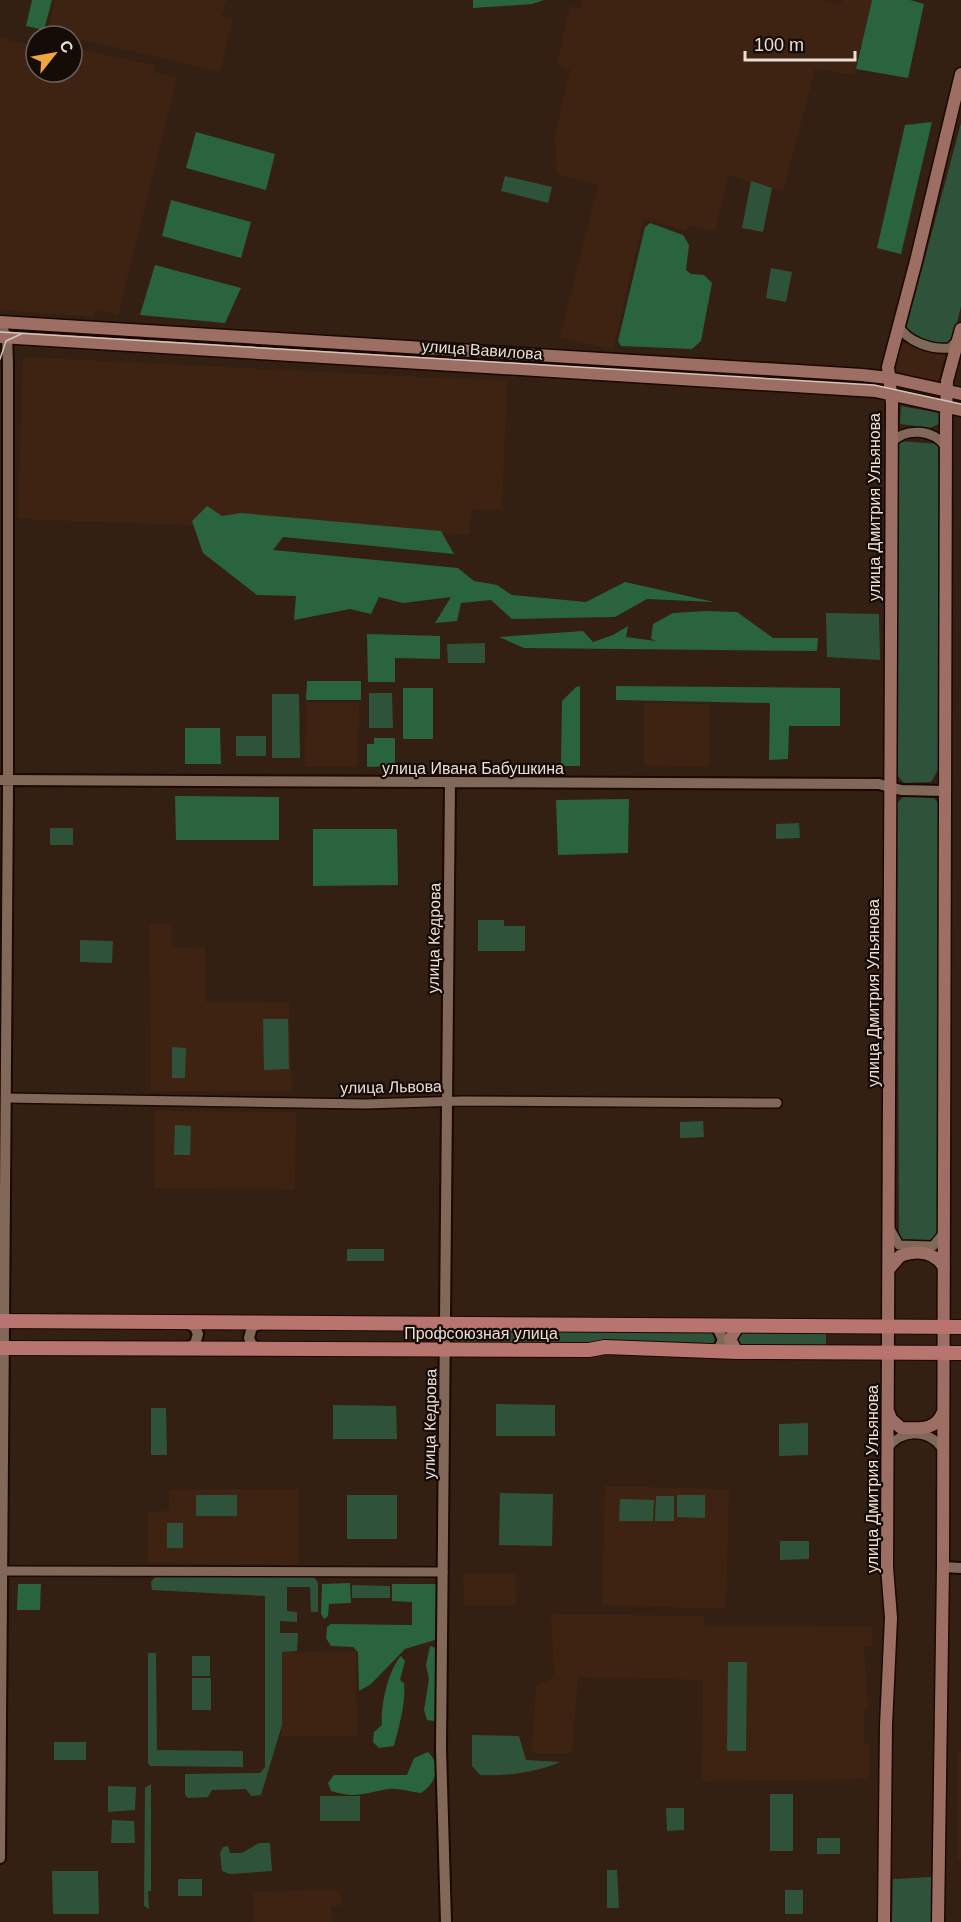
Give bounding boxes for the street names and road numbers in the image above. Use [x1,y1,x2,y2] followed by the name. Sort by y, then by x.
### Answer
[421,337,543,363] street label: улица Вавилова
[866,413,883,601] street label: улица Дмитрия Ульянова
[382,760,564,777] street label: улица Ивана Бабушкина
[425,882,443,993] street label: улица Кедрова
[865,899,882,1087] street label: улица Дмитрия Ульянова
[340,1078,442,1096] street label: улица Львова
[404,1325,558,1342] street label: Профсоюзная улица
[421,1368,439,1479] street label: улица Кедрова
[864,1385,881,1573] street label: улица Дмитрия Ульянова

